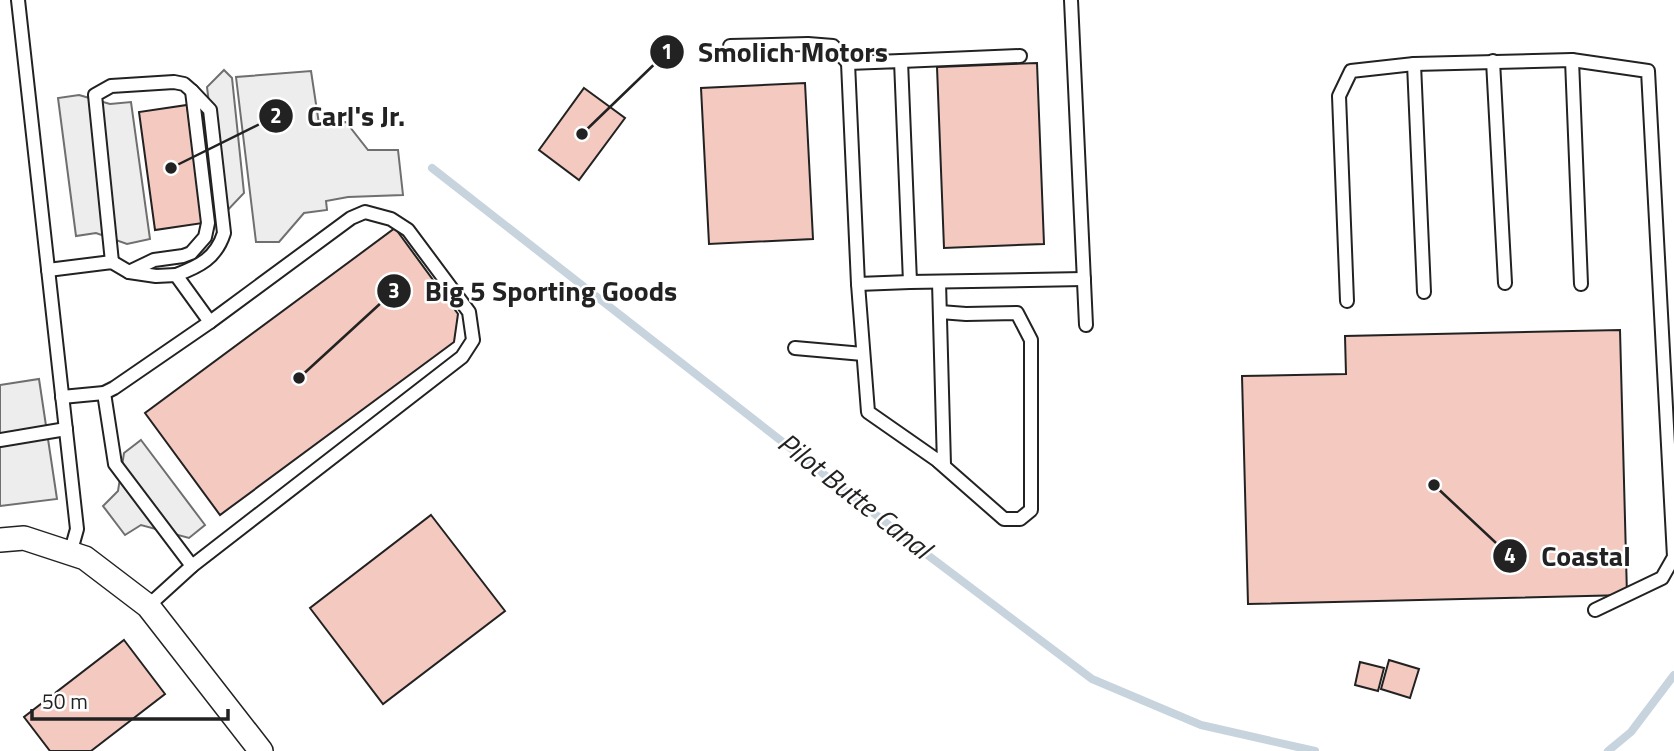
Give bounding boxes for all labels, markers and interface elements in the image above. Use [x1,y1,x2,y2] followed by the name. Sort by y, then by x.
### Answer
[649,27,902,76] callout: Smolich Motors
[698,30,888,73] text: Smolich Motors
[661,35,673,67] text: 1
[258,91,419,140] callout: Carl's Jr.
[307,94,405,137] text: Carl's Jr.
[270,99,282,131] text: 2
[376,266,692,315] callout: Big 5 Sporting Goods
[425,269,677,312] text: Big 5 Sporting Goods
[388,274,400,306] text: 3
[769,421,943,571] water label: Pilot Butte Canal
[1492,531,1645,580] callout: Coastal
[1541,534,1631,577] text: Coastal
[1504,539,1516,571] text: 4
[32,678,228,722] scale bar
[42,685,88,717] text: 50 m

